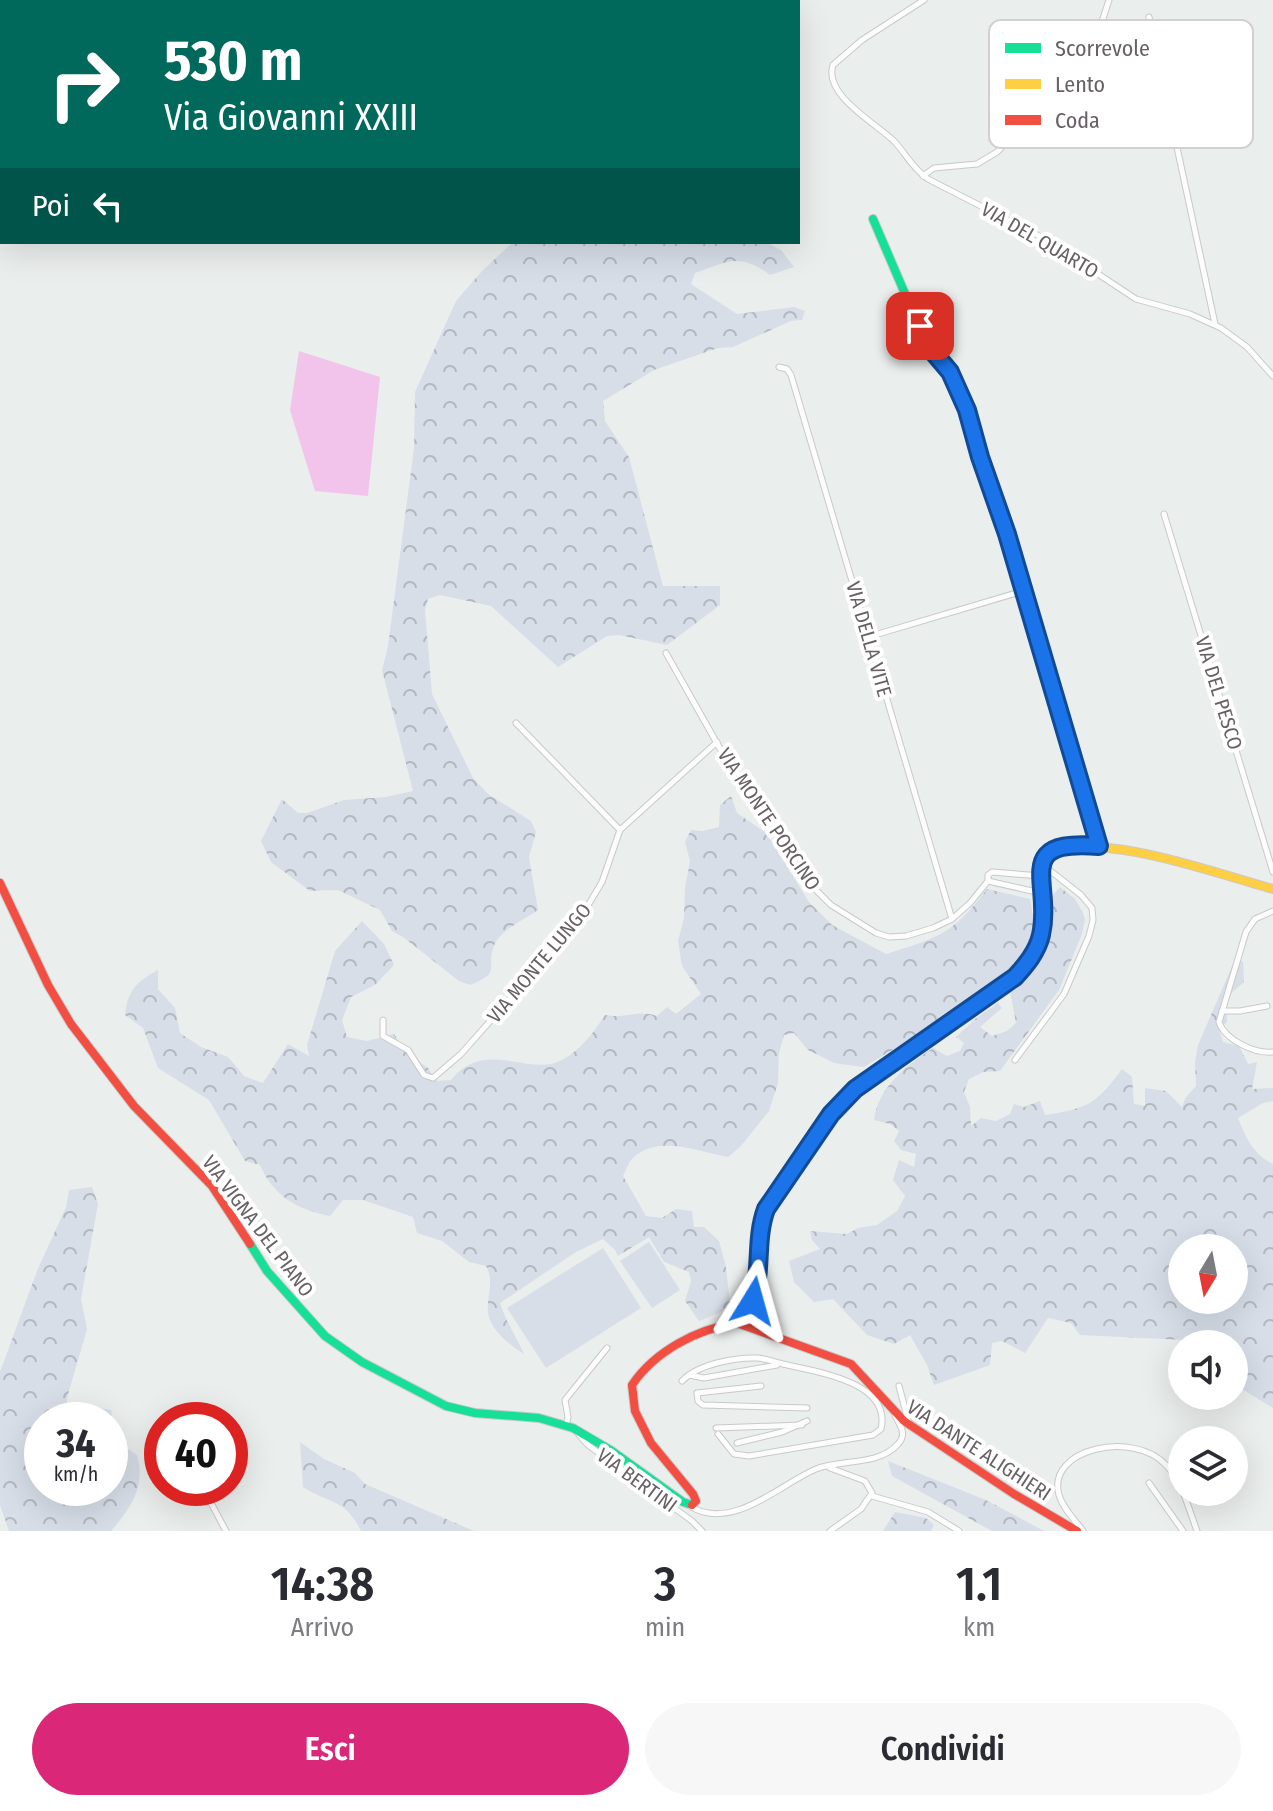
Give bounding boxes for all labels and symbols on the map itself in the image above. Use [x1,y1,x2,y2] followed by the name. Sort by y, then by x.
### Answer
[989,20,1253,148] legend
[1055,35,1150,62] text: Scorrevole
[1055,71,1105,98] text: Lento
[1055,107,1100,134] text: Coda
[977,197,1103,283] street label: VIA DEL QUARTO
[886,292,954,360] pin
[841,579,897,699] street label: VIA DELLA VITE
[1190,634,1248,752] street label: VIA DEL PESCO
[712,743,826,895] street label: VIA MONTE PORCINO
[482,898,596,1028] street label: VIA MONTE LUNGO
[197,1151,319,1301] street label: VIA VIGNA DEL PIANO
[1168,1234,1248,1314] north arrow
[711,1259,795,1343] position arrow
[902,1394,1056,1506] street label: VIA DANTE ALIGHIERI
[144,1402,248,1506] speed limit sign: 40
[592,1443,682,1517] street label: VIA BERTINI

